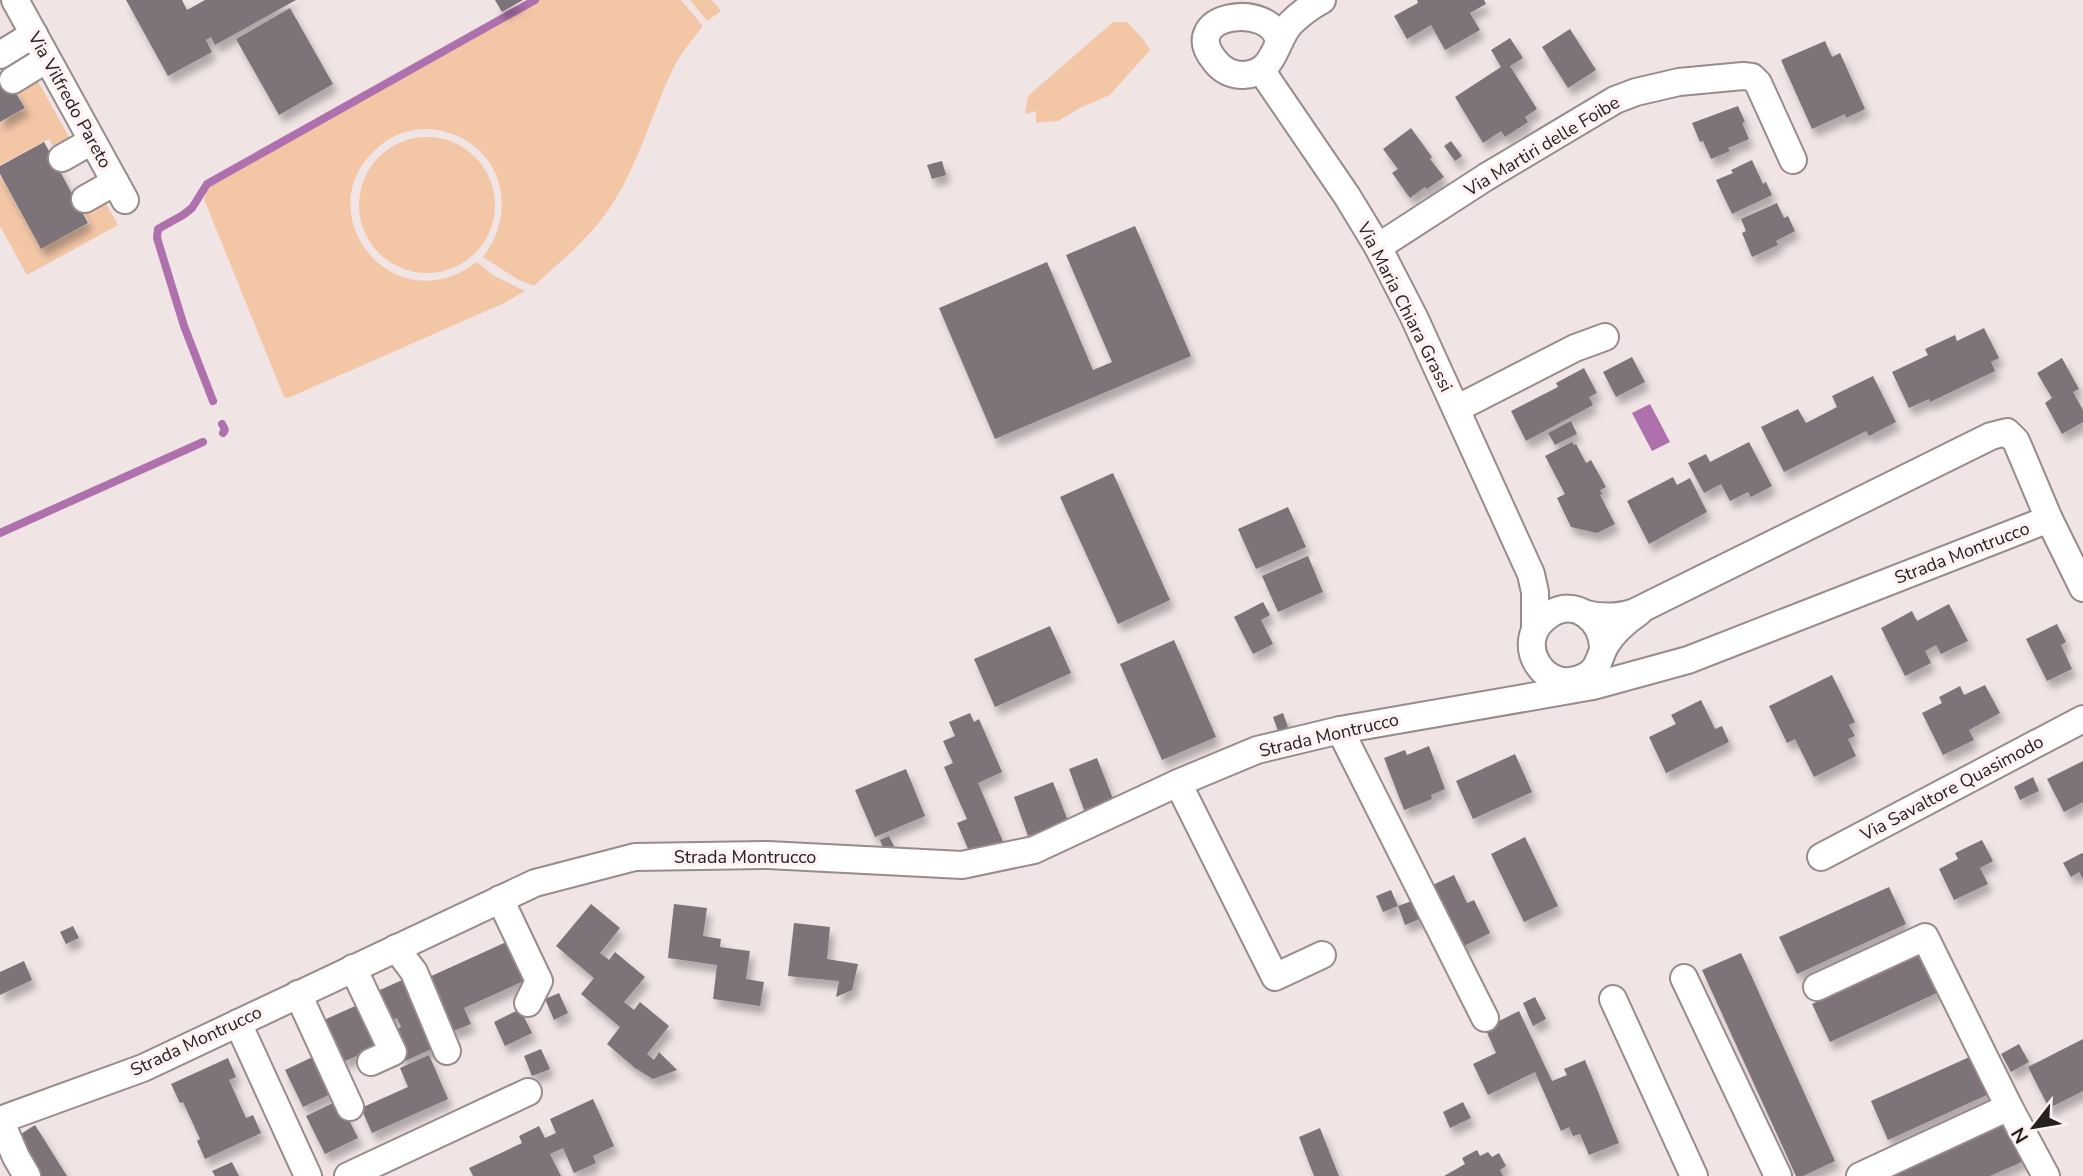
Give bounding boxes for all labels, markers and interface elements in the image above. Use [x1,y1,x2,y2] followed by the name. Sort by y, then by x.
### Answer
[22,27,117,172] street label: Via Vilfredo Pareto
[1459,90,1624,202] street label: Via Martiri delle Foibe
[1351,217,1458,396] street label: Via Maria Chiara Grassi
[1891,516,2033,590] street label: Strada Montrucco
[1257,707,1401,763] street label: Strada Montrucco
[1855,730,2048,847] street label: Via Savaltore Quasimodo
[674,845,816,869] street label: Strada Montrucco
[126,1000,266,1082] street label: Strada Montrucco
[1999,1092,2069,1162] north arrow
[2005,1122,2035,1148] text: N

